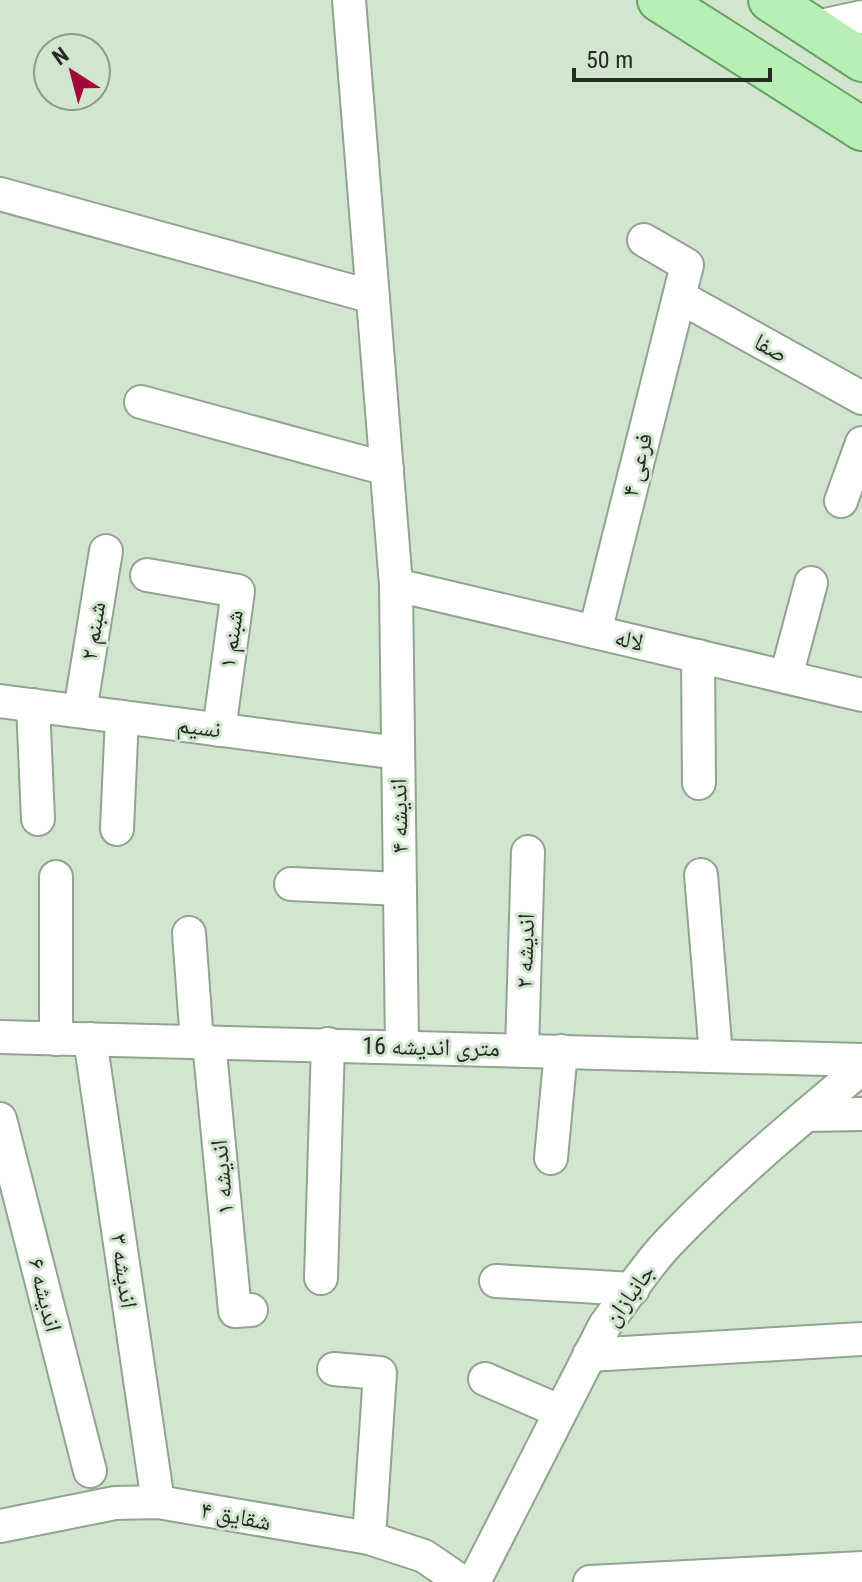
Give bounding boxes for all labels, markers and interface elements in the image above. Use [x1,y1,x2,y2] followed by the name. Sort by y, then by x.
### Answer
[32,32,112,112] north arrow
[574,32,770,82] scale bar
[48,42,73,70] text: N
[586,46,633,74] text: 50 m
[749,327,793,369] street label: صفا
[616,430,658,500] street label: فرعی ۴
[75,600,113,663] street label: شبنم ۲
[213,608,251,670] street label: شبنم ۱
[612,623,646,657] street label: لاله
[175,710,222,746] street label: نسیم
[384,778,414,854] street label: اندیشه ۴
[510,913,540,989] street label: اندیشه ۲
[362,1032,500,1062] street label: 16 متری اندیشه
[205,1138,239,1216] street label: اندیشه ۱
[105,1232,143,1310] street label: اندیشه ۳
[22,1255,68,1335] street label: اندیشه ۶
[597,1258,661,1332] street label: جانبازان
[198,1495,274,1537] street label: شقایق ۴

